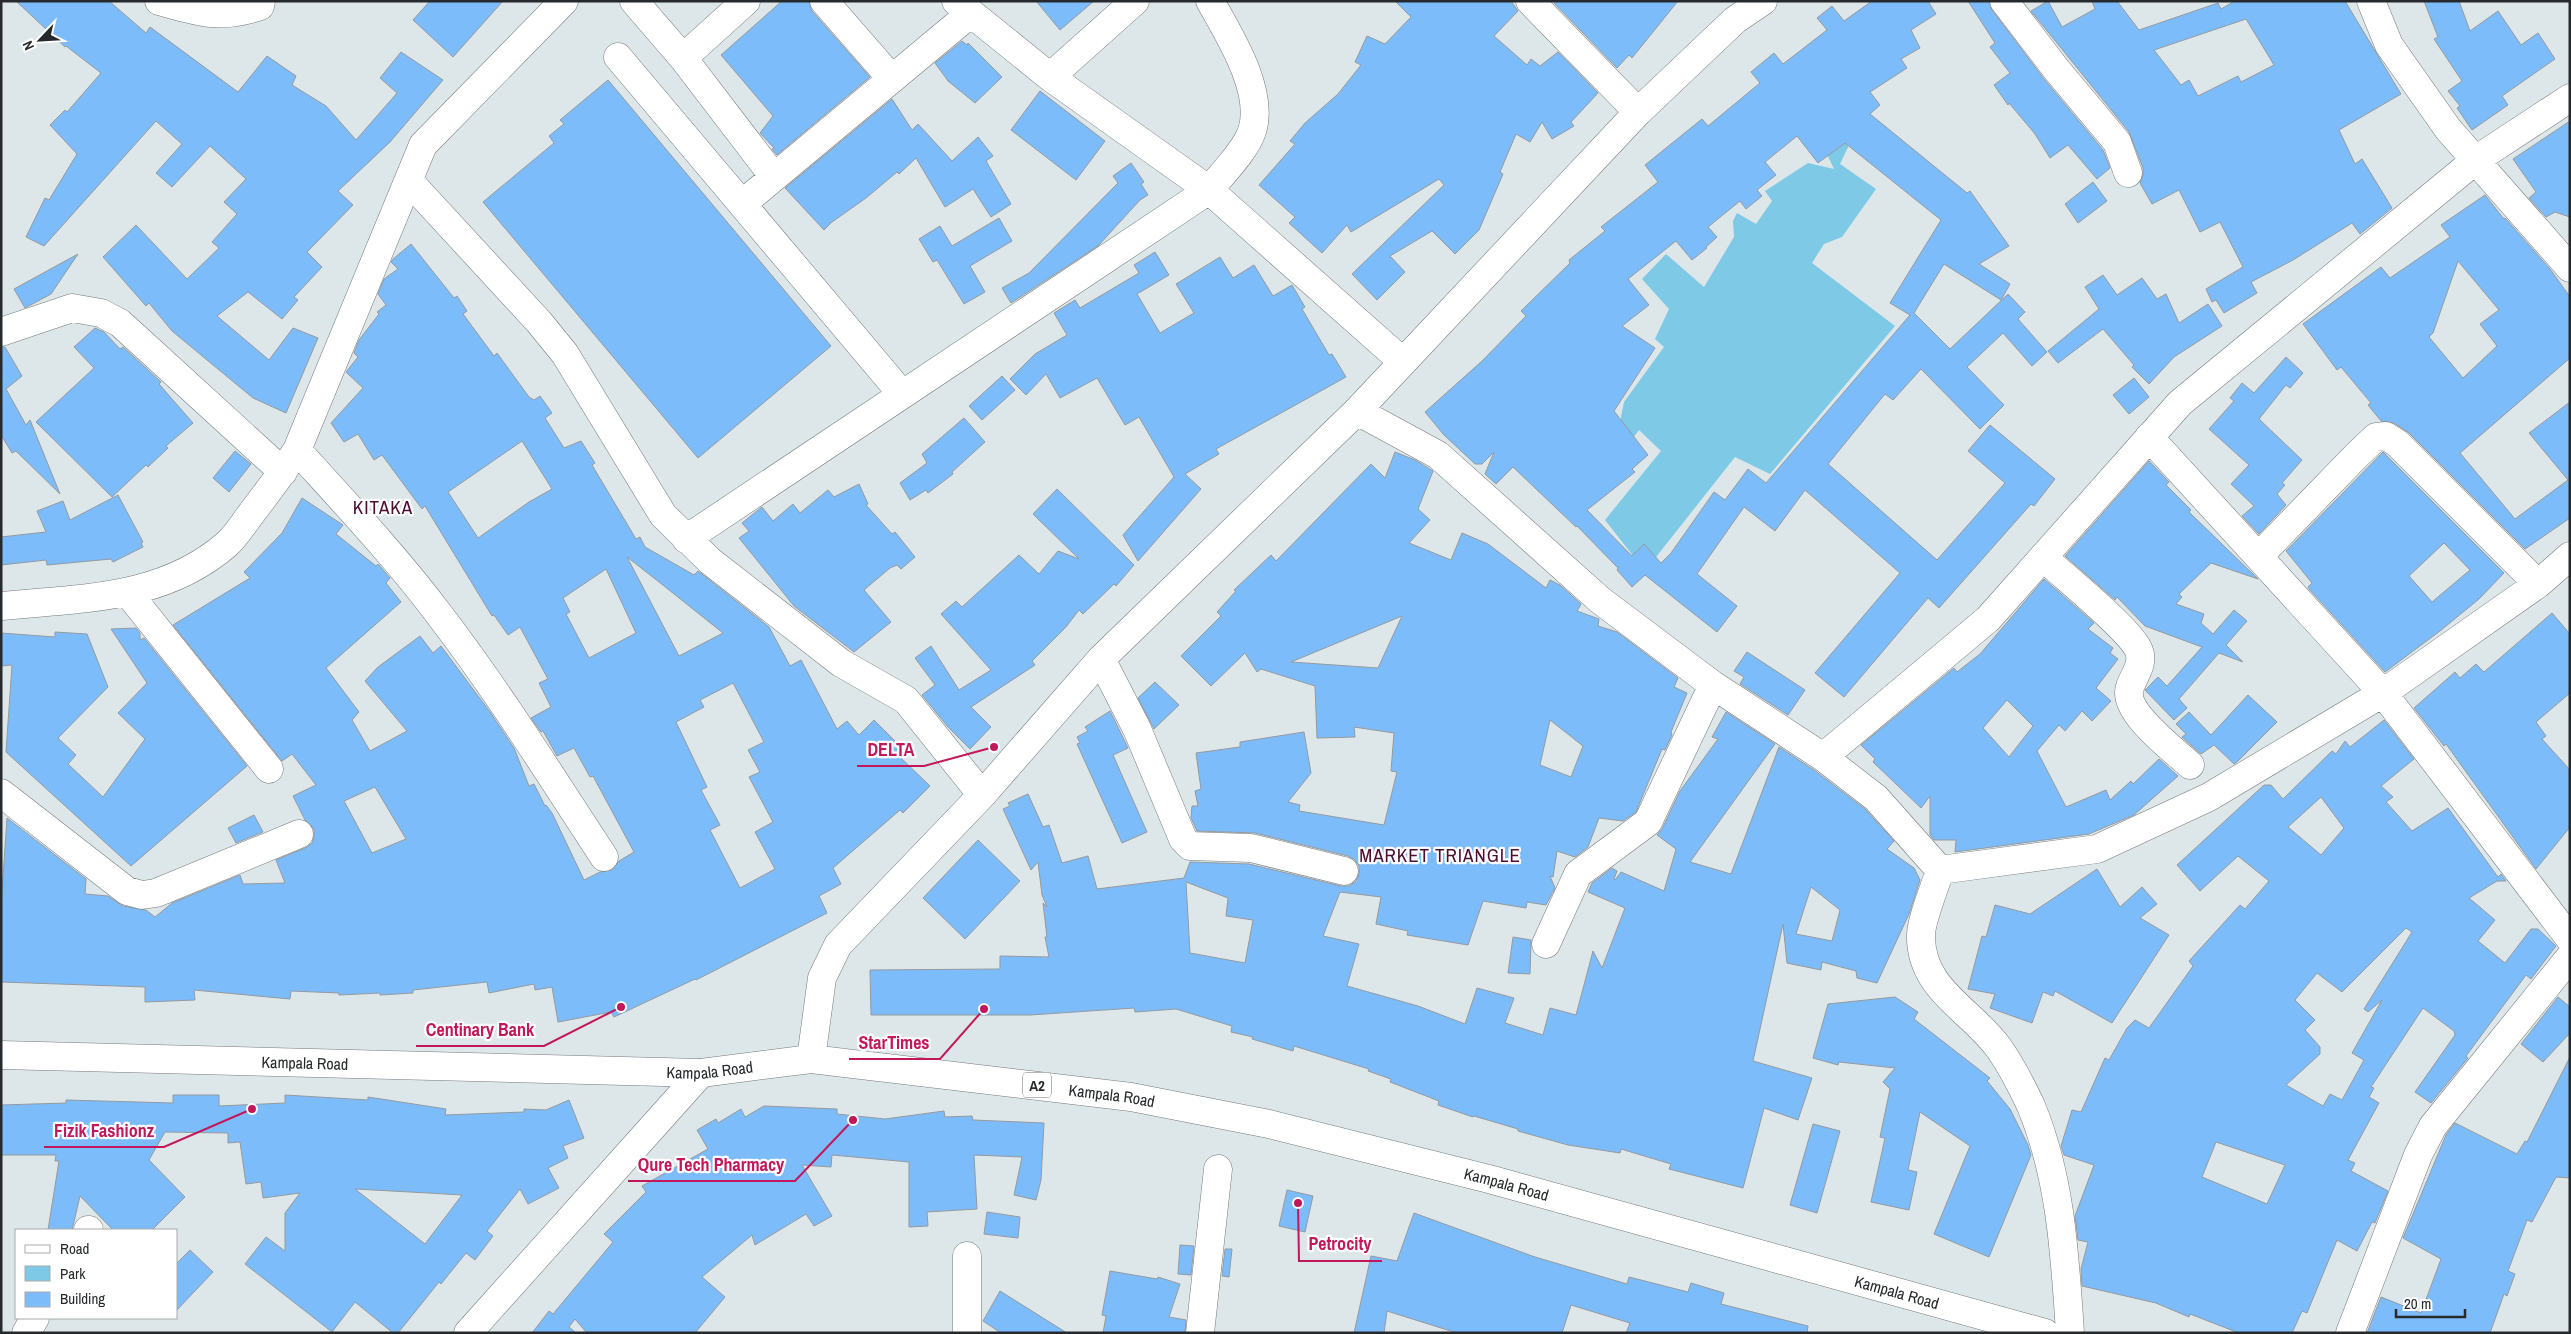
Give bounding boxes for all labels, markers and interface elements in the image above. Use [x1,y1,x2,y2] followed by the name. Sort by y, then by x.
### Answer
[15,15,65,65] north arrow
[18,38,38,53] text: N
[353,494,413,520] district label: KITAKA
[857,733,924,766] callout: DELTA
[867,737,915,762] text: DELTA
[1359,842,1521,868] district label: MARKET TRIANGLE
[416,1013,544,1046] callout: Centinary Bank
[426,1017,535,1042] text: Centinary Bank
[849,1026,940,1059] callout: StarTimes
[858,1030,930,1055] text: StarTimes
[261,1051,349,1075] street label: Kampala Road
[666,1055,754,1084] street label: Kampala Road
[1023,1072,1051,1098] road number: A2
[1067,1079,1157,1112] street label: Kampala Road
[44,1114,164,1147] callout: Fizik Fashionz
[54,1118,155,1143] text: Fizik Fashionz
[628,1148,795,1181] callout: Qure Tech Pharmacy
[638,1152,785,1177] text: Qure Tech Pharmacy
[1462,1162,1551,1206] street label: Kampala Road
[1299,1228,1382,1261] callout: Petrocity
[15,1229,178,1319] legend
[1308,1231,1372,1256] text: Petrocity
[60,1238,89,1259] text: Road
[60,1263,86,1284] text: Park
[1852,1270,1942,1314] street label: Kampala Road
[2396,1286,2465,1318] scale bar
[60,1288,105,1309] text: Building
[2404,1293,2431,1314] text: 20 m

